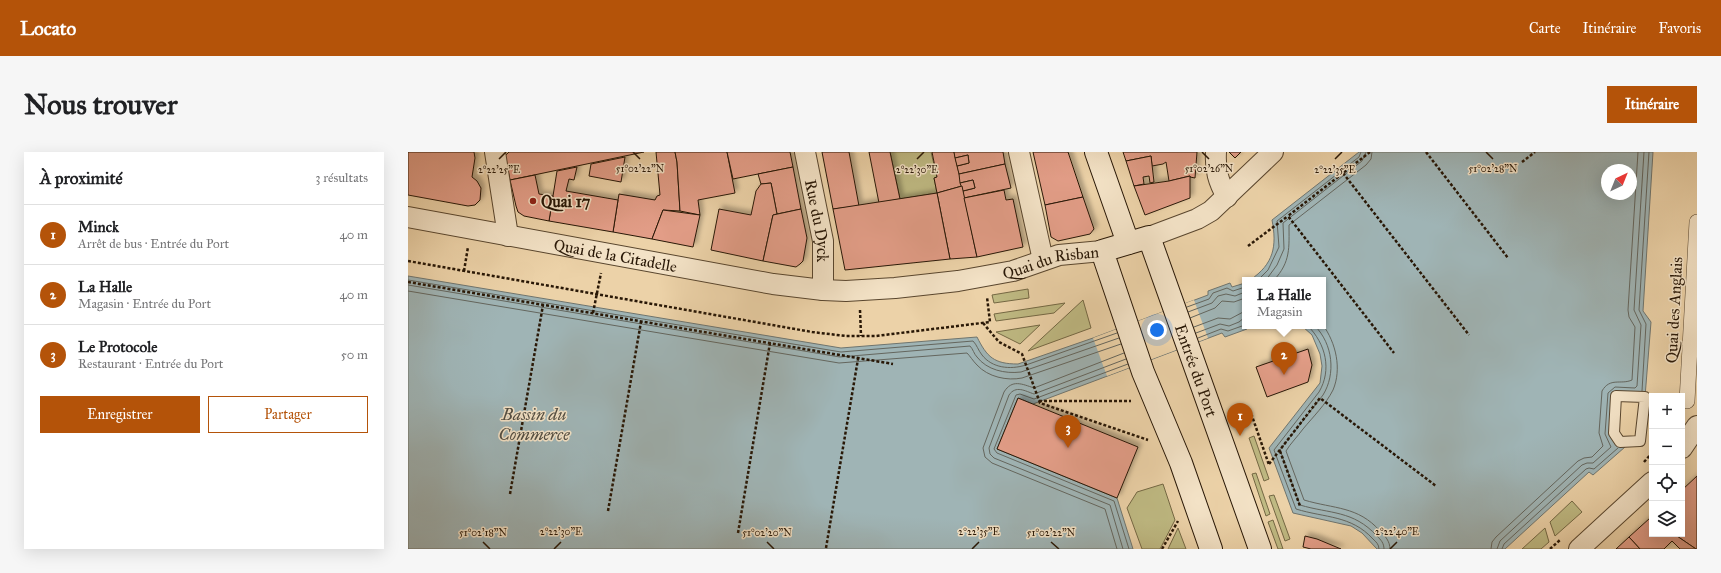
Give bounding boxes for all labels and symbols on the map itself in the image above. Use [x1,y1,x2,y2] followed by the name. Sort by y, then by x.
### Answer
[616,163,665,175] text: 51°02'22"N
[1185,163,1234,175] text: 51°02'26"N
[1469,163,1518,175] text: 51°02'28"N
[478,164,520,176] text: 2°22'25"E
[896,164,938,176] text: 2°22'30"E
[1314,164,1356,176] text: 2°22'35"E
[1601,164,1637,200] north arrow
[801,178,833,263] street label: Rue du Dyck
[541,192,591,212] place label: Quai 17
[528,196,538,206] marker: Quai 17
[552,234,679,276] street label: Quai de la Citadelle
[1001,242,1100,282] street label: Quai du Risban
[1662,256,1687,364] street label: Quai des Anglais
[1147,320,1167,340] your location
[1171,321,1222,420] street label: Entrée du Port
[1271,342,1297,375] pin: 2
[1227,403,1253,436] pin: 1
[499,404,570,445] water label: Bassin du Commerce
[1055,415,1081,448] pin: 3
[540,526,582,538] text: 2°22'30"E
[958,526,1000,538] text: 2°22'35"E
[1375,526,1419,538] text: 2°22'40"E
[459,527,507,539] text: 51°02'18"N
[742,527,792,539] text: 51°02'20"N
[1027,527,1076,539] text: 51°02'22"N

